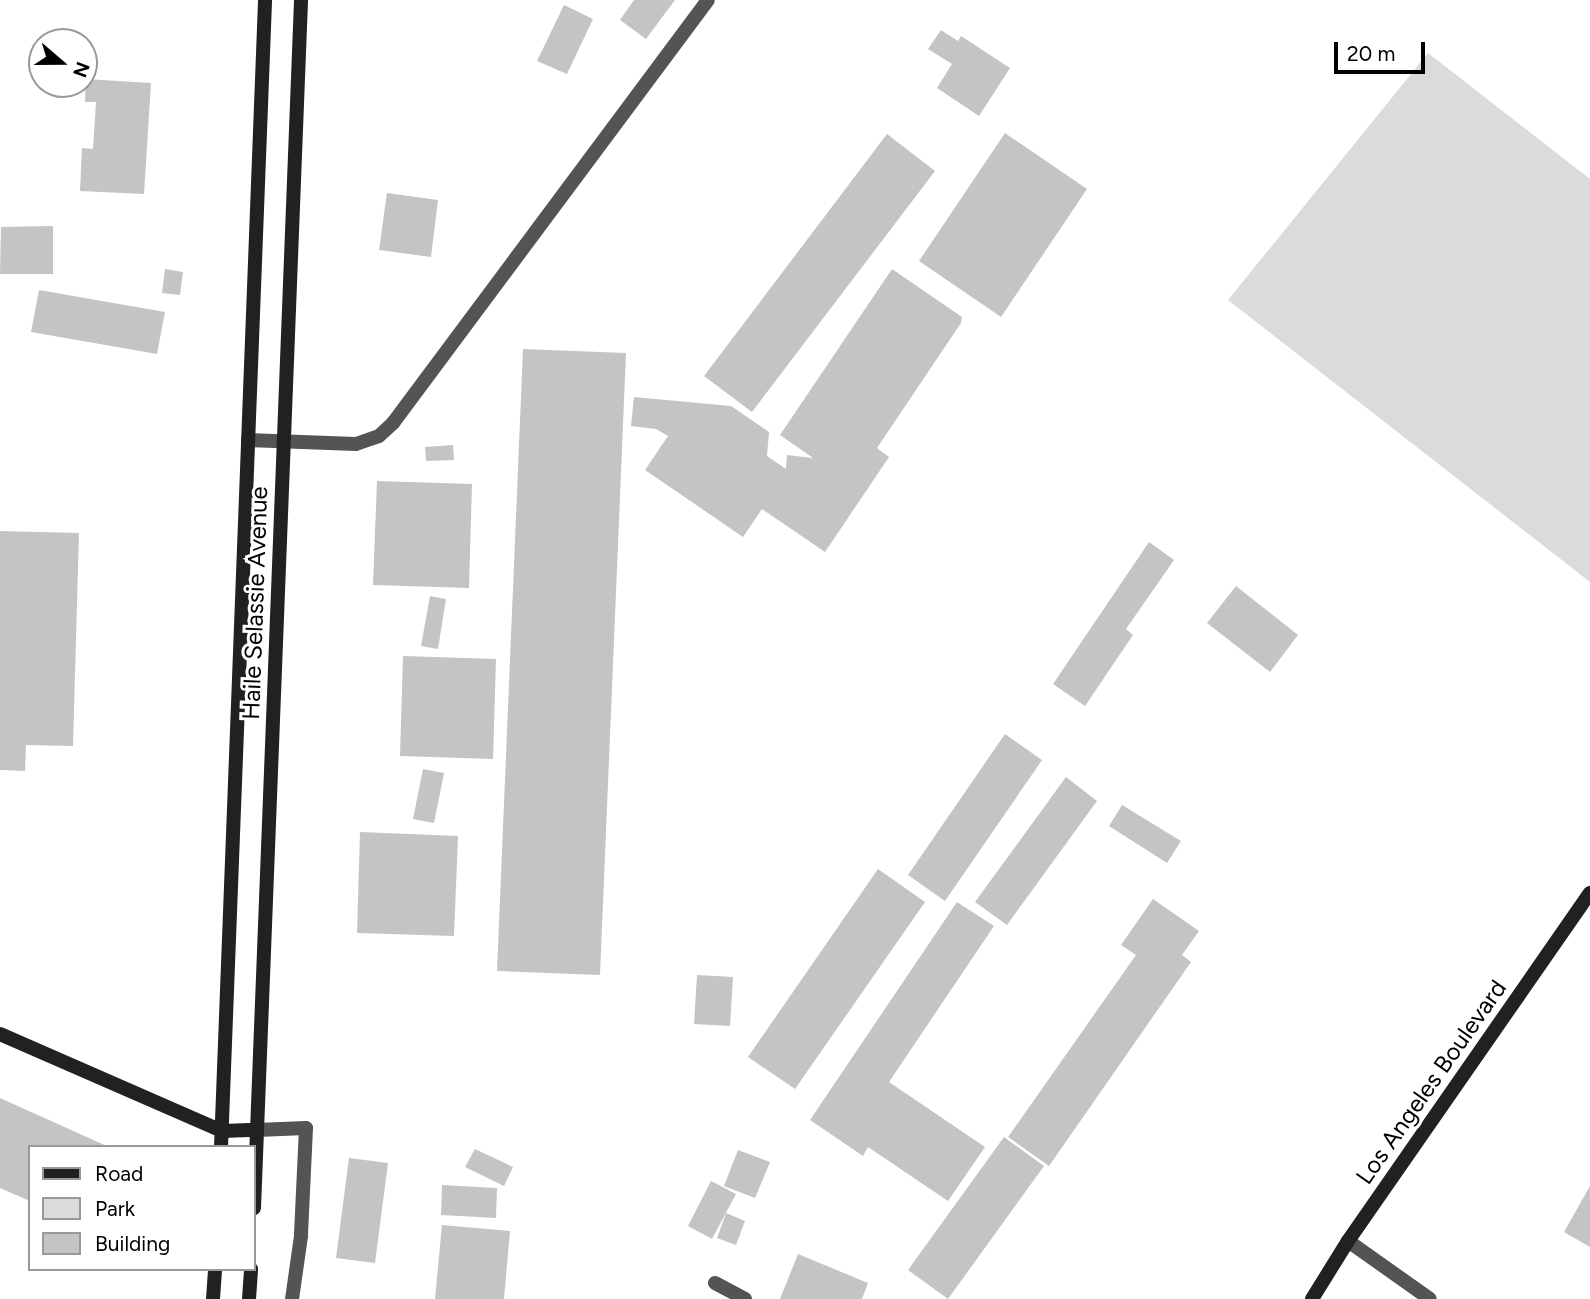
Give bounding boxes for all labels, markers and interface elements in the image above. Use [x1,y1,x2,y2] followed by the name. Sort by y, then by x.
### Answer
[28,28,98,98] north arrow
[1338,28,1429,72] scale bar
[1347,41,1395,66] text: 20 m
[68,59,95,81] text: N
[237,486,273,720] street label: Haile Selassie Avenue
[1350,974,1512,1190] street label: Los Angeles Boulevard
[28,1145,256,1271] legend
[95,1161,143,1186] text: Road
[95,1196,135,1221] text: Park
[95,1231,170,1256] text: Building

